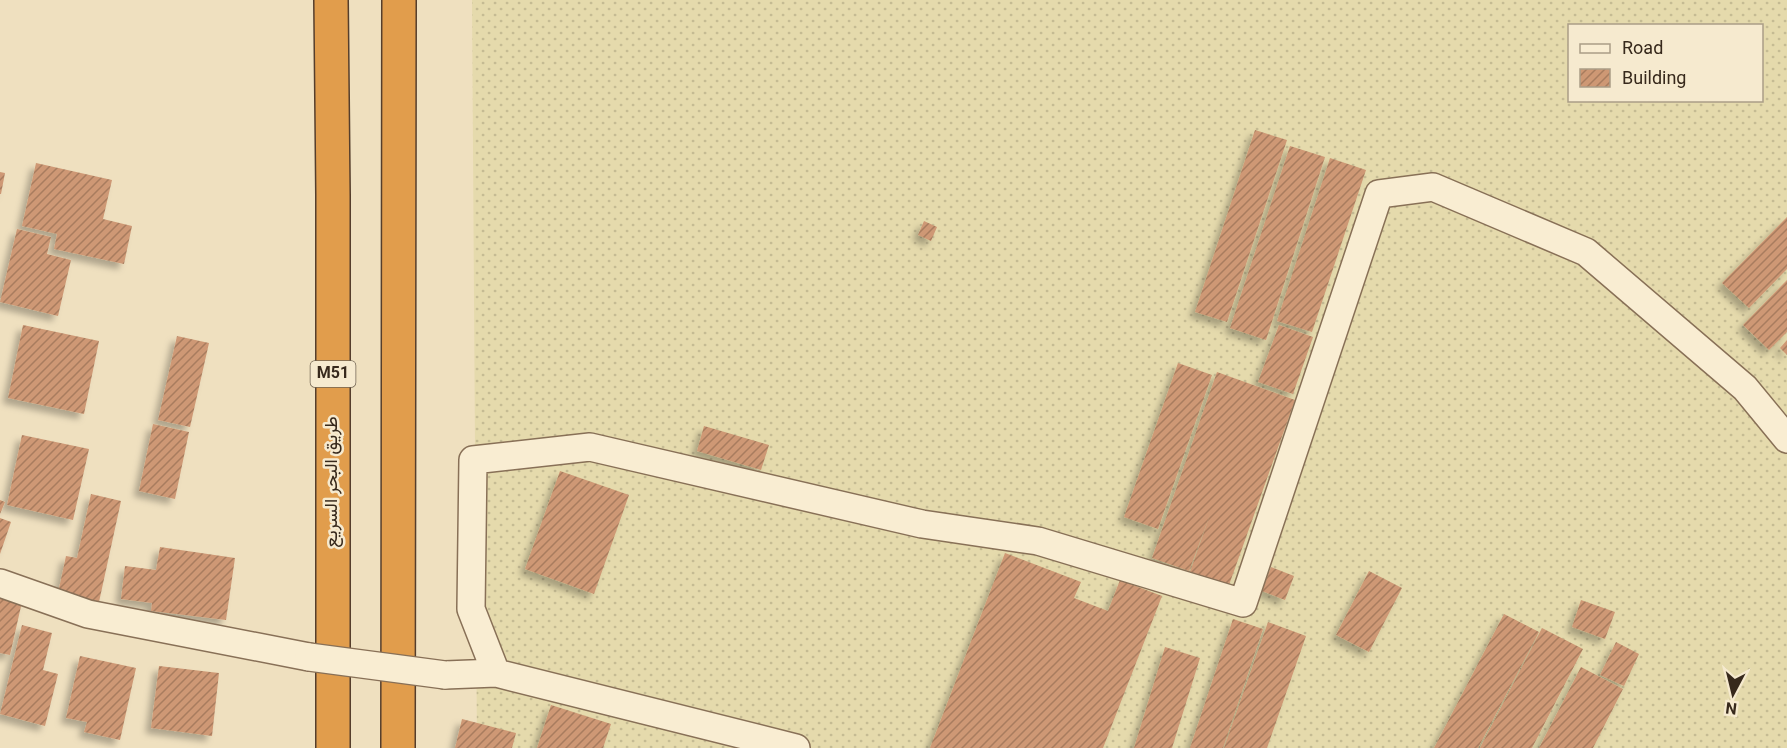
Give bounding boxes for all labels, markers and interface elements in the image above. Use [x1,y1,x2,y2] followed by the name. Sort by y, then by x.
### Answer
[1568,24,1763,102] legend
[1622,36,1663,64] text: Road
[1622,66,1686,94] text: Building
[310,361,356,387] road number: M51
[319,416,347,548] street label: طريق البحر السريع
[1703,664,1763,724] north arrow
[1724,693,1739,720] text: N

